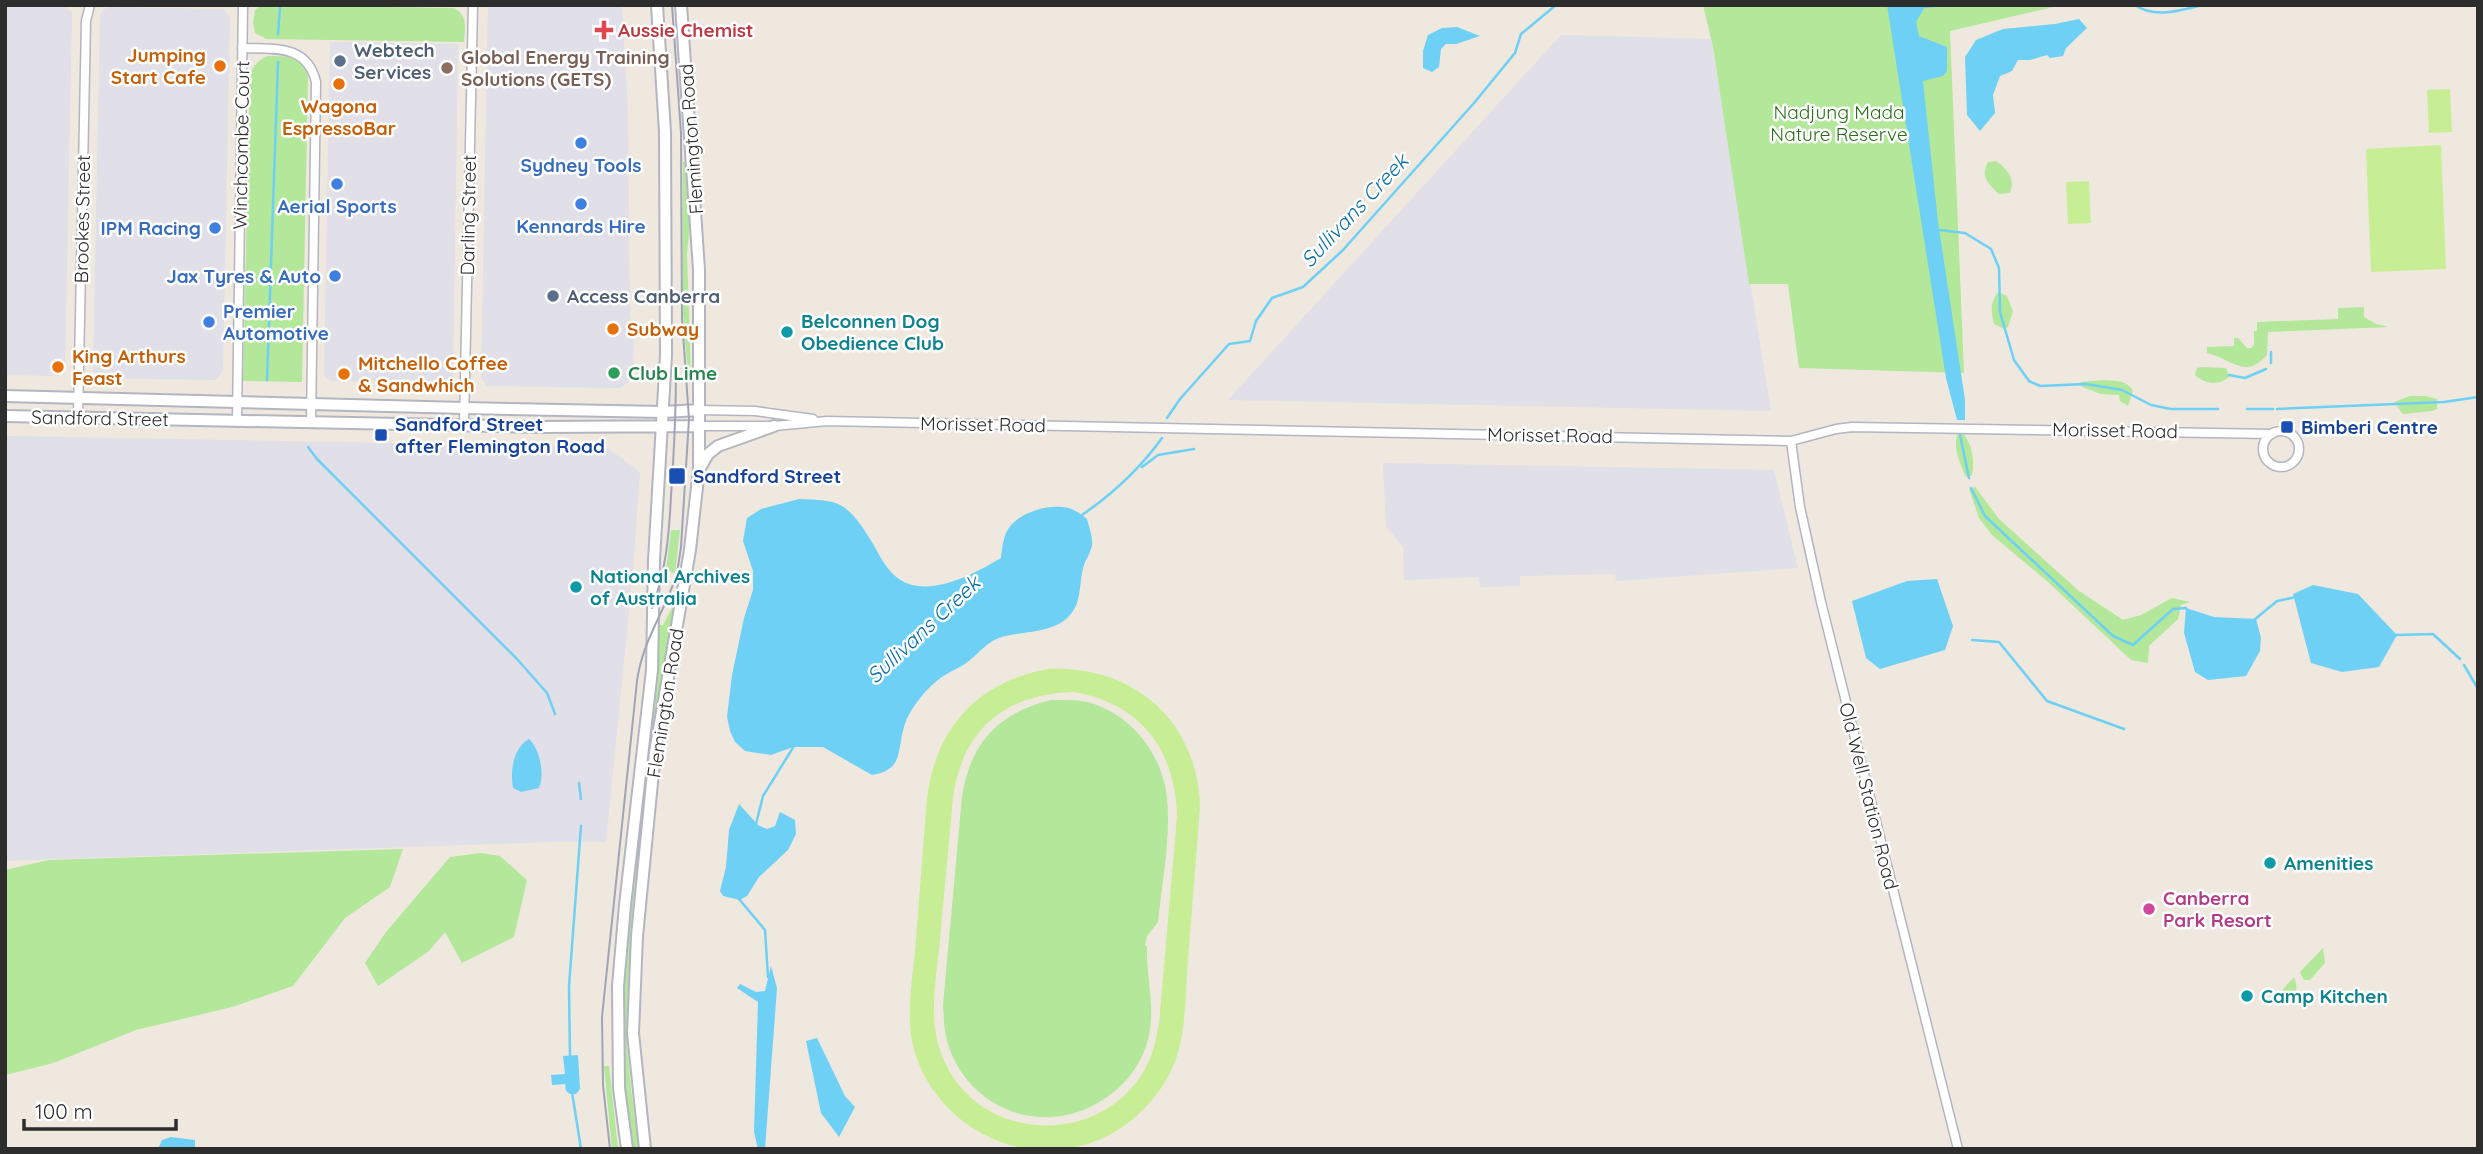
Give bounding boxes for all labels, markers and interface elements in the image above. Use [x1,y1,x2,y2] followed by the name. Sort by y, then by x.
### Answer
[618,18,754,42] place label: Aussie Chemist
[596,22,612,38] marker: Aussie Chemist
[354,38,435,84] place label: Webtech Services
[111,43,206,89] place label: Jumping Start Cafe
[461,45,670,91] place label: Global Energy Training Solutions (GETS)
[332,53,348,69] marker: Webtech Services
[212,58,228,74] marker: Jumping Start Cafe
[439,60,455,76] marker: Global Energy Training Solutions (GETS)
[228,61,254,229] street label: Winchcombe Court
[674,63,708,215] street label: Flemington Road
[331,76,347,92] marker: Wagona EspressoBar
[282,94,396,140] place label: Wagona EspressoBar
[1770,100,1908,146] park label: Nadjung Mada Nature Reserve
[573,135,589,151] marker: Sydney Tools
[1295,147,1414,272] water label: Sullivans Creek
[521,153,641,177] place label: Sydney Tools
[69,154,95,284] street label: Brookes Street
[455,154,481,276] street label: Darling Street
[329,176,345,192] marker: Aerial Sports
[277,194,397,218] place label: Aerial Sports
[573,196,589,212] marker: Kennards Hire
[516,214,646,238] place label: Kennards Hire
[101,216,201,240] place label: IPM Racing
[207,220,223,236] marker: IPM Racing
[166,264,321,288] place label: Jax Tyres & Auto
[327,268,343,284] marker: Jax Tyres & Auto
[567,284,720,308] place label: Access Canberra
[545,288,561,304] marker: Access Canberra
[223,299,329,345] place label: Premier Automotive
[801,309,944,355] place label: Belconnen Dog Obedience Club
[201,314,217,330] marker: Premier Automotive
[627,317,699,341] place label: Subway
[605,321,621,337] marker: Subway
[779,324,795,340] marker: Belconnen Dog Obedience Club
[72,344,186,390] place label: King Arthurs Feast
[358,351,508,397] place label: Mitchello Coffee & Sandwhich
[50,359,66,375] marker: King Arthurs Feast
[628,361,717,385] place label: Club Lime
[606,365,622,381] marker: Club Lime
[336,366,352,382] marker: Mitchello Coffee & Sandwhich
[31,405,169,431] street label: Sandford Street
[920,411,1046,437] street label: Morisset Road
[395,412,605,458] place label: Sandford Street after Flemington Road
[2301,415,2438,439] place label: Bimberi Centre
[2052,417,2178,443] street label: Morisset Road
[2279,419,2295,435] marker: Bimberi Centre
[1487,422,1613,448] street label: Morisset Road
[373,427,389,443] marker: Sandford Street after Flemington Road
[693,464,841,488] place label: Sandford Street
[667,466,687,486] marker: Sandford Street
[590,564,750,610] place label: National Archives of Australia
[861,569,986,688] water label: Sullivans Creek
[568,579,584,595] marker: National Archives of Australia
[641,627,689,779] street label: Flemington Road
[1834,700,1904,892] street label: Old Well Station Road
[2284,851,2373,875] place label: Amenities
[2262,855,2278,871] marker: Amenities
[2163,886,2272,932] place label: Canberra Park Resort
[2141,901,2157,917] marker: Canberra Park Resort
[2261,984,2388,1008] place label: Camp Kitchen
[2239,988,2255,1004] marker: Camp Kitchen
[24,1088,177,1132] scale bar
[35,1098,93,1124] text: 100 m

